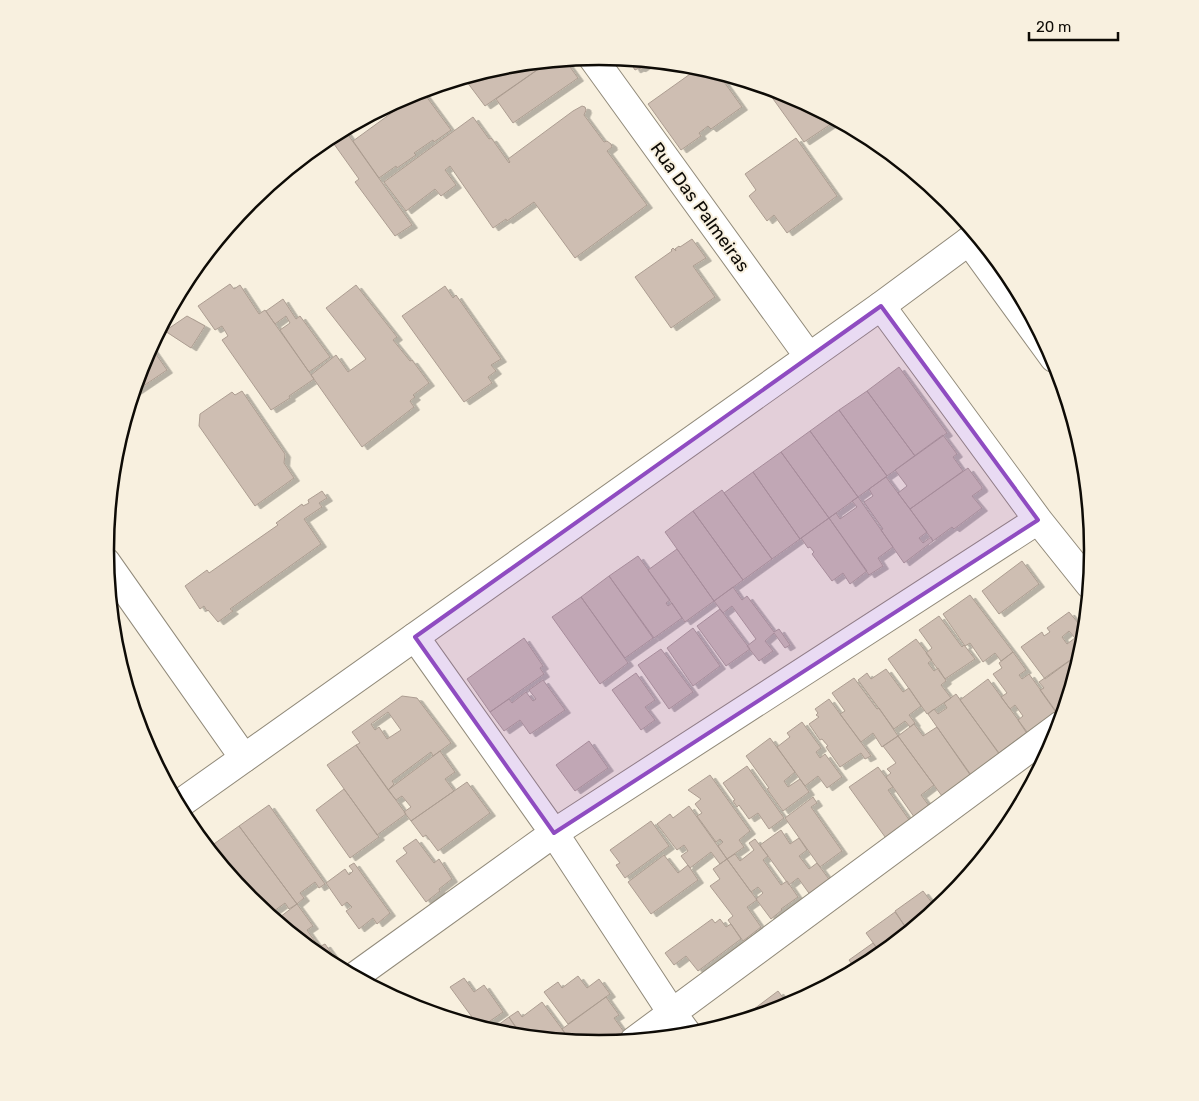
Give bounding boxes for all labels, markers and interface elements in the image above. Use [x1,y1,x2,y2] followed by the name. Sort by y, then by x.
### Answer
[1029,10,1118,42] scale bar
[1036,18,1071,36] text: 20 m
[646,138,754,276] street label: Rua Das Palmeiras

